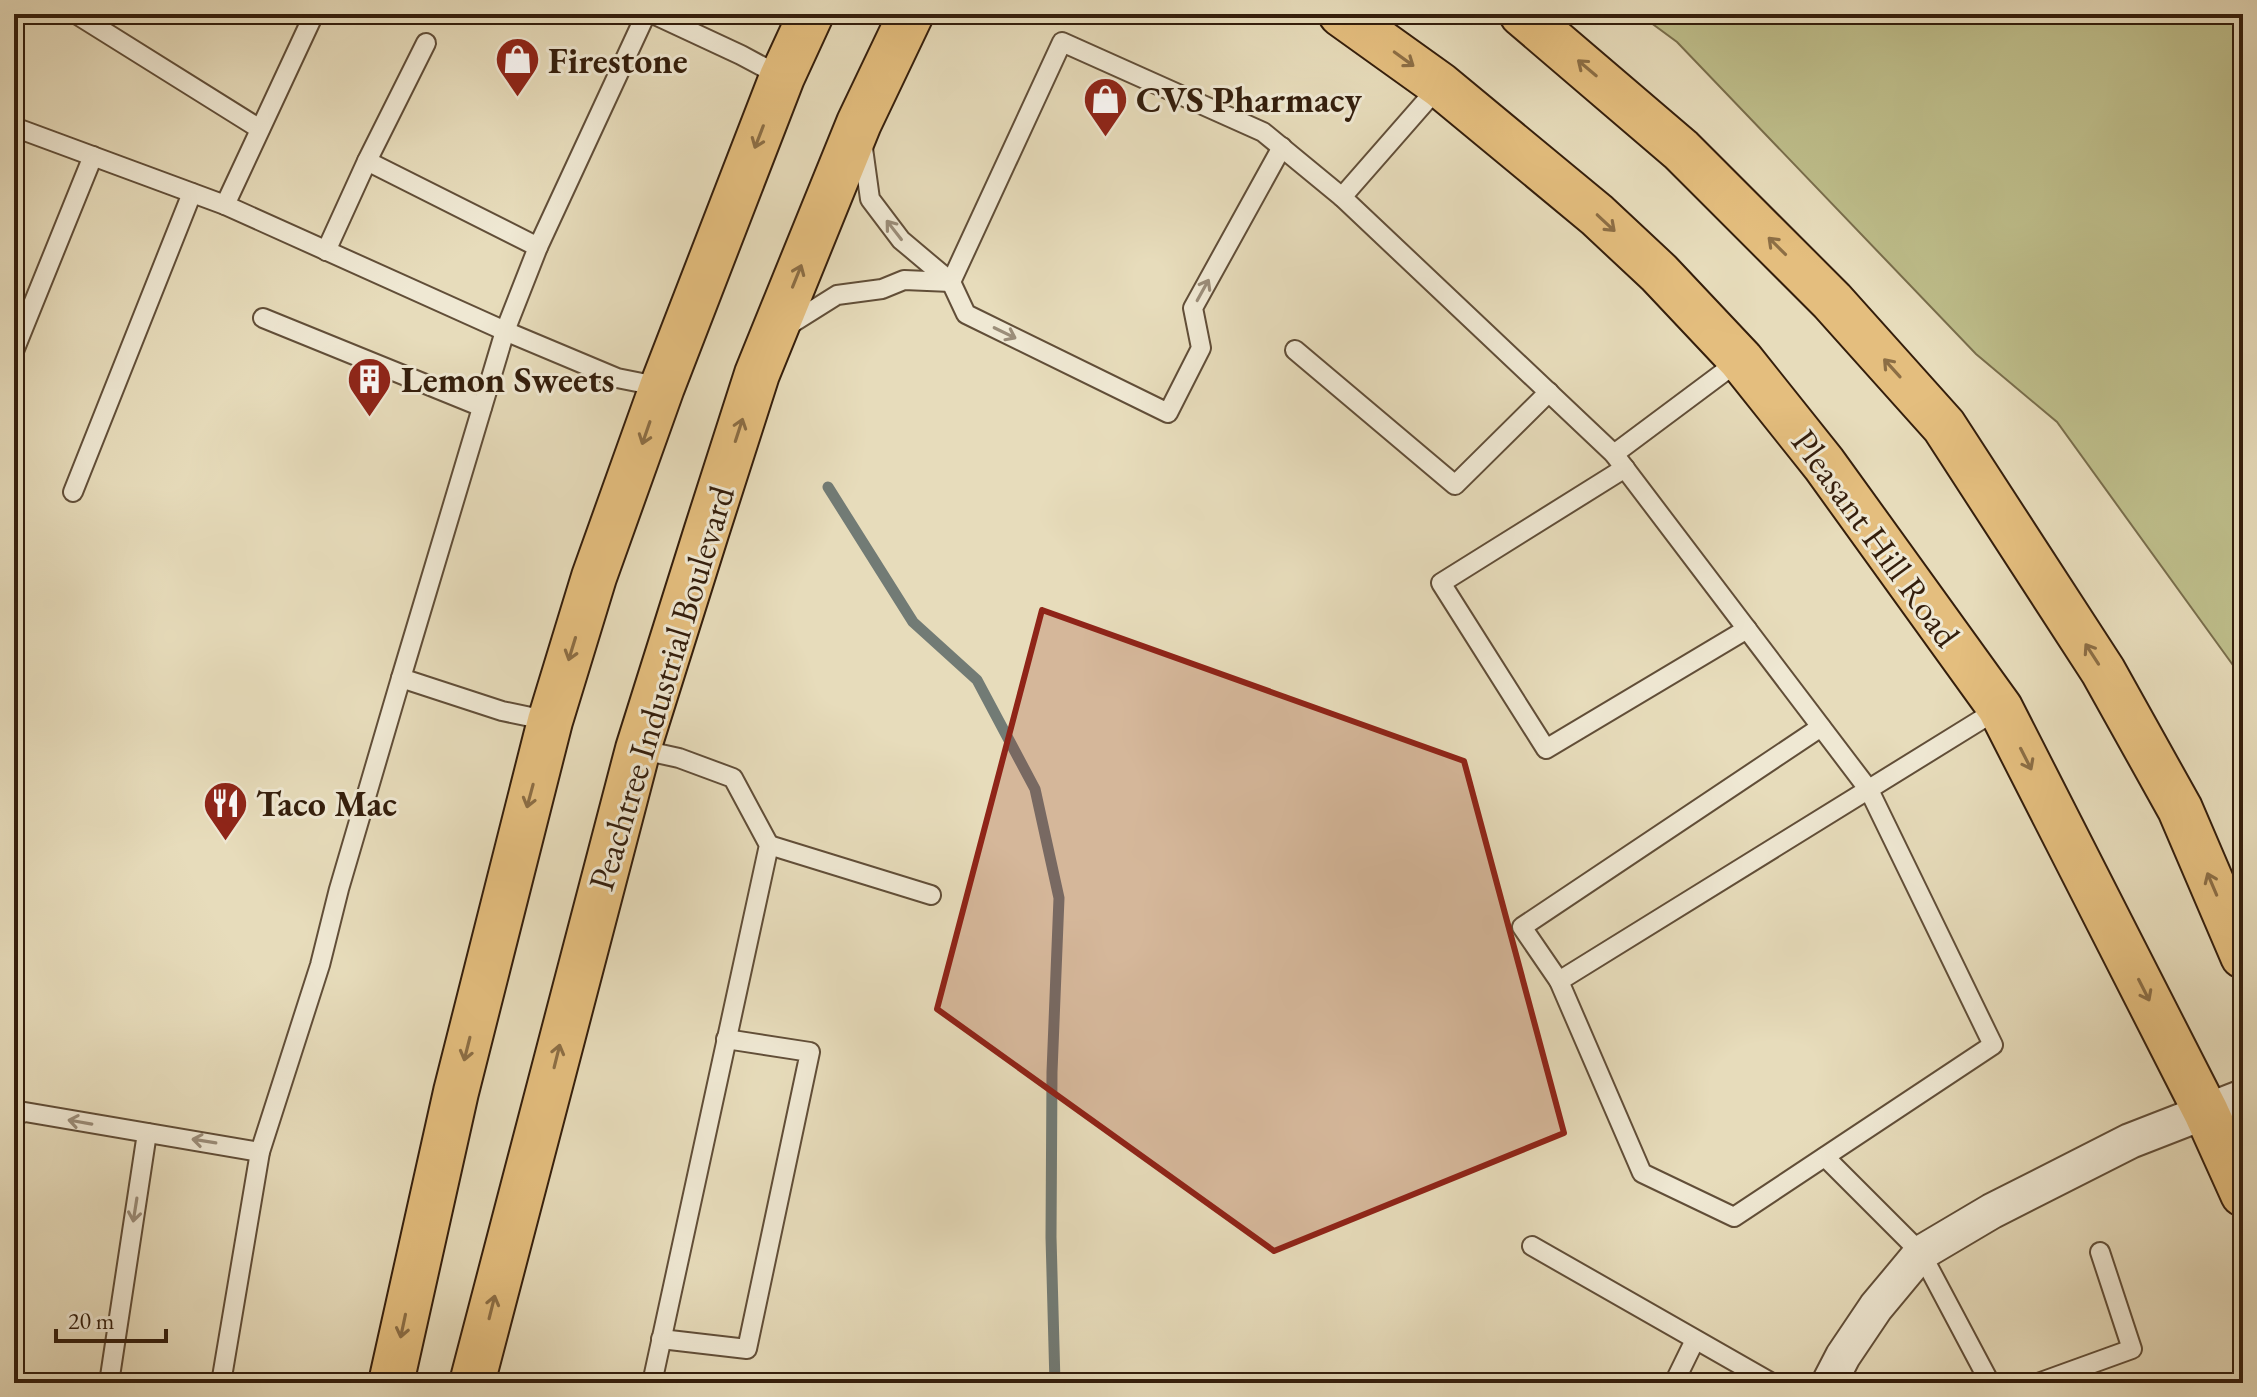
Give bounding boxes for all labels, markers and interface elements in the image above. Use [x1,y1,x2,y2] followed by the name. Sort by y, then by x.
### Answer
[493,36,541,99] shop icon: Firestone
[548,37,688,84] place label: Firestone
[1393,51,1414,68] one-way arrow
[1578,59,1598,77] one-way arrow
[1081,75,1129,138] shop icon: CVS Pharmacy
[1136,76,1362,123] place label: CVS Pharmacy
[750,124,765,149] one-way arrow
[1596,214,1616,233] one-way arrow
[885,220,902,241] one-way arrow
[1768,237,1787,256] one-way arrow
[791,264,805,289] one-way arrow
[1196,279,1211,303] one-way arrow
[992,326,1016,341] one-way arrow
[346,355,394,418] building icon: Lemon Sweets
[401,356,614,403] place label: Lemon Sweets
[1883,358,1901,378] one-way arrow
[733,418,748,443] one-way arrow
[638,420,653,445] one-way arrow
[1781,420,1971,657] street label: Pleasant Hill Road
[577,479,745,896] street label: Peachtree Industrial Boulevard
[564,636,579,662] one-way arrow
[2084,643,2101,665] one-way arrow
[2018,746,2034,770] one-way arrow
[201,779,249,842] restaurant icon: Taco Mac
[256,780,397,827] place label: Taco Mac
[521,783,536,809] one-way arrow
[2204,872,2219,897] one-way arrow
[2137,978,2153,1002] one-way arrow
[458,1035,473,1061] one-way arrow
[551,1043,566,1069] one-way arrow
[68,1113,93,1128] one-way arrow
[192,1133,217,1148] one-way arrow
[127,1197,142,1222] one-way arrow
[56,1293,166,1343] scale bar
[485,1295,500,1321] one-way arrow
[68,1305,115,1336] text: 20 m
[395,1313,410,1338] one-way arrow

